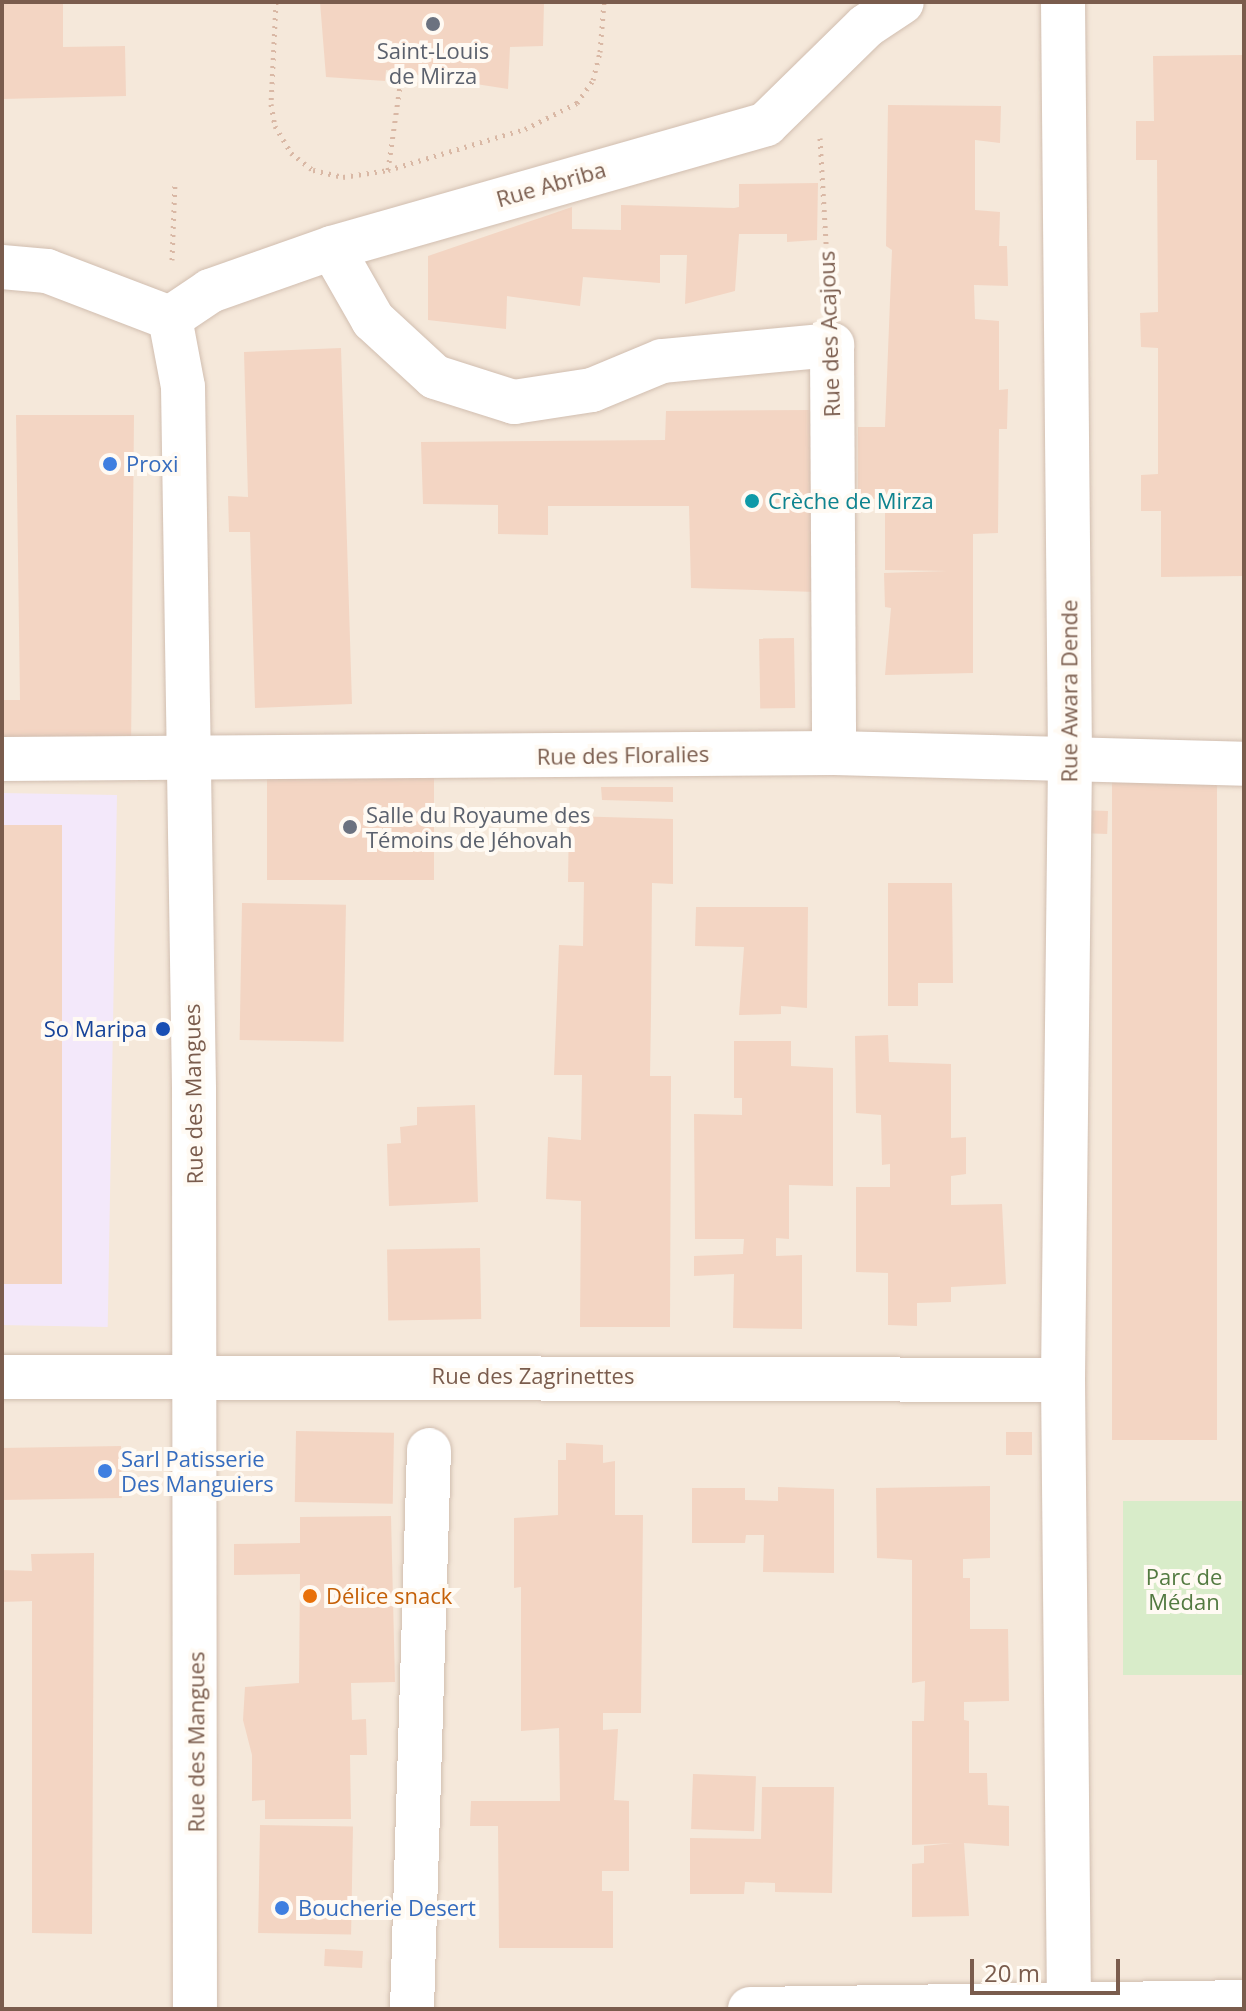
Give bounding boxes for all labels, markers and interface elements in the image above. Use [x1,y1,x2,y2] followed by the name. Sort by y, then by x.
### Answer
[424,15,442,33] marker: Saint-Louis de Mirza
[377,37,489,88] place label: Saint-Louis de Mirza
[493,156,609,212] street label: Rue Abriba
[813,250,845,418] street label: Rue des Acajous
[126,451,179,477] place label: Proxi
[101,455,119,473] marker: Proxi
[768,488,934,514] place label: Crèche de Mirza
[743,492,761,510] marker: Crèche de Mirza
[1056,600,1082,782] street label: Rue Awara Dende
[537,740,709,770] street label: Rue des Floralies
[366,801,590,852] place label: Salle du Royaume des Témoins de Jéhovah
[341,818,359,836] marker: Salle du Royaume des Témoins de Jéhovah
[178,1003,208,1185] street label: Rue des Mangues
[44,1016,147,1042] place label: So Maripa
[154,1020,172,1038] marker: So Maripa
[432,1363,634,1389] street label: Rue des Zagrinettes
[121,1445,274,1496] place label: Sarl Patisserie Des Manguiers
[96,1462,114,1480] marker: Sarl Patisserie Des Manguiers
[1146,1563,1222,1614] park label: Parc de Médan
[326,1583,452,1609] place label: Délice snack
[301,1587,319,1605] marker: Délice snack
[183,1652,209,1832] street label: Rue des Mangues
[298,1895,476,1921] place label: Boucherie Desert
[273,1899,291,1917] marker: Boucherie Desert
[974,1943,1124,1993] scale bar
[984,1956,1040,1989] text: 20 m

